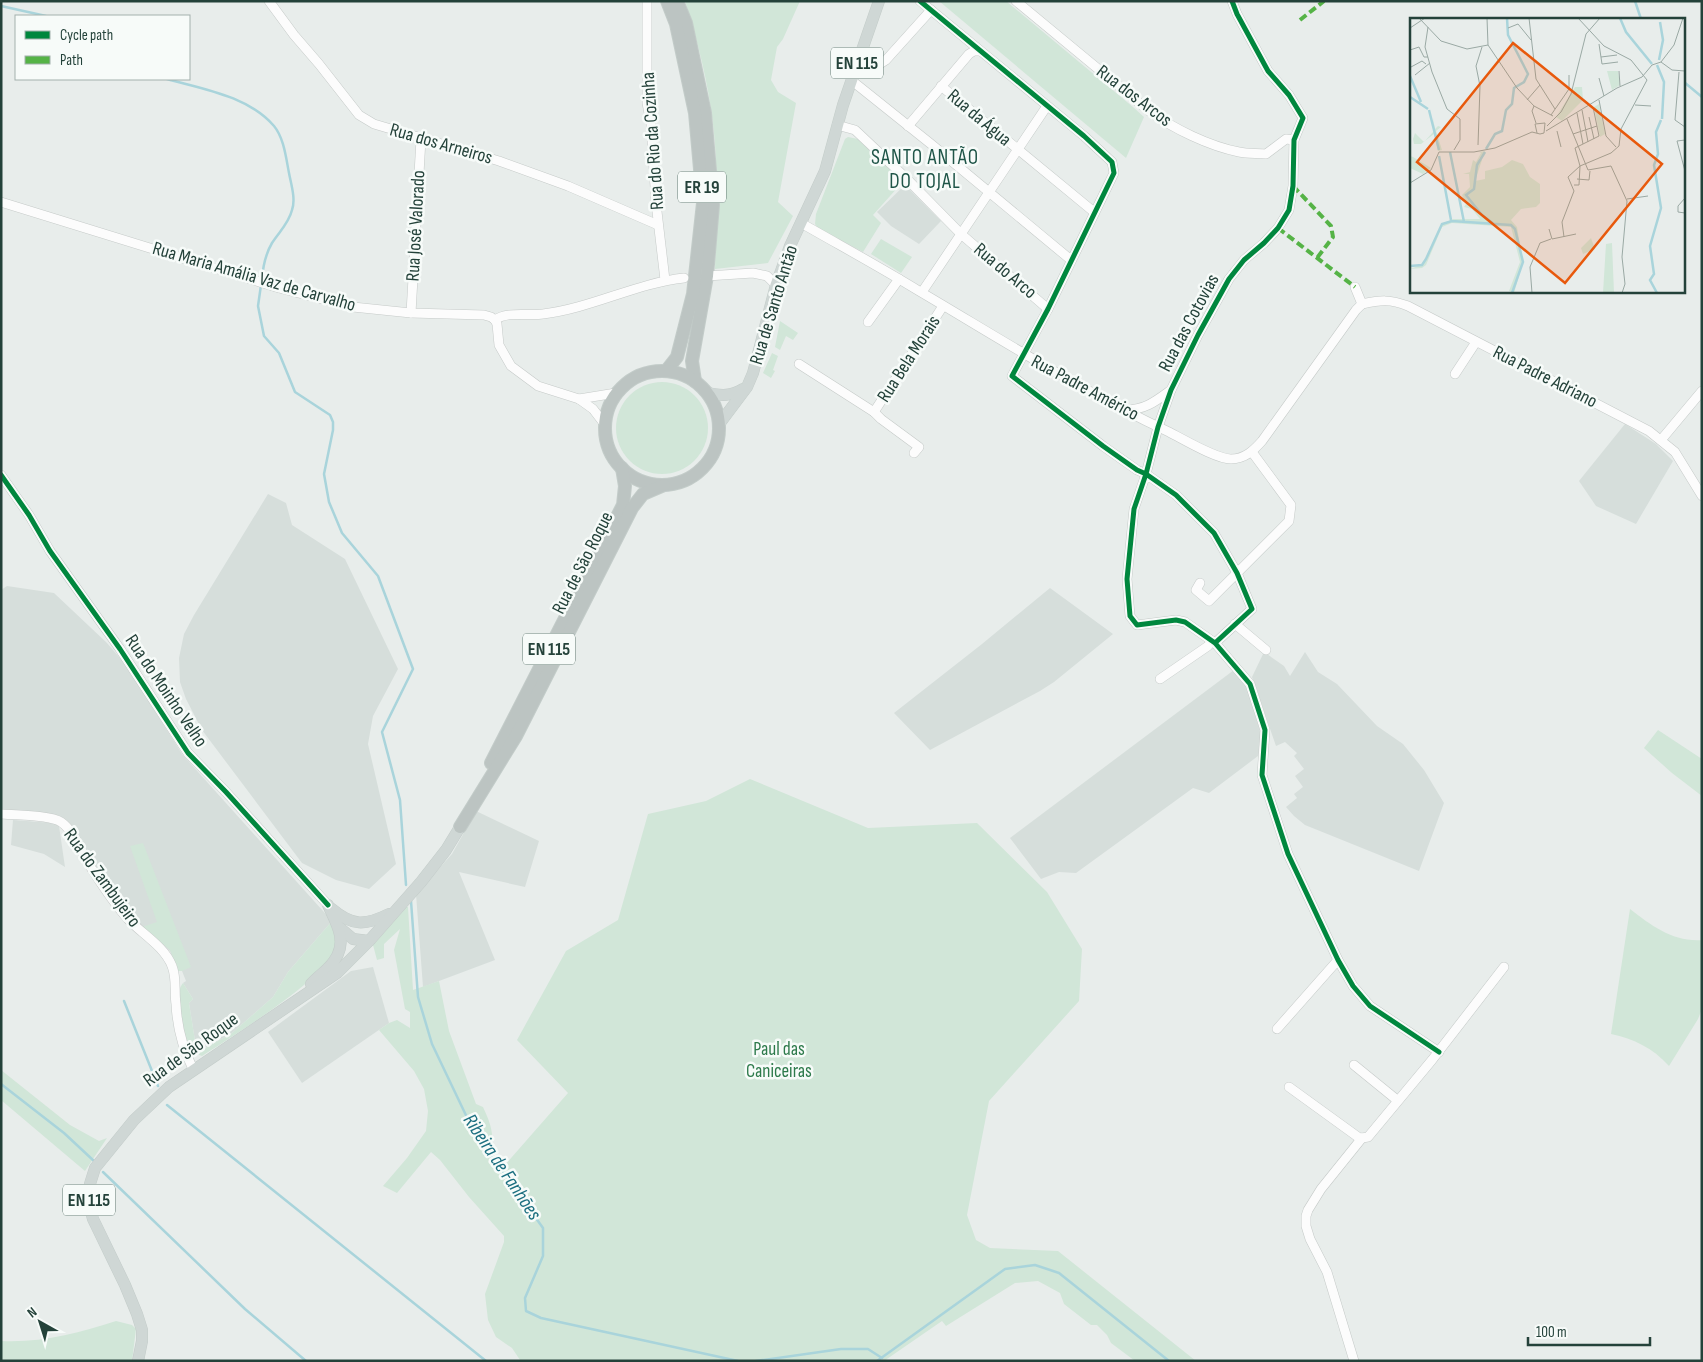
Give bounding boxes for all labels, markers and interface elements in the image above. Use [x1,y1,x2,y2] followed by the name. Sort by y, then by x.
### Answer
[15,15,190,80] legend
[1410,18,1686,292] inset map
[60,26,113,45] text: Cycle path
[831,48,883,78] road number: EN 115
[60,51,83,70] text: Path
[1092,60,1176,132] street label: Rua dos Arcos
[637,71,669,211] street label: Rua do Rio da Cozinha
[942,85,1016,151] street label: Rua da Água
[387,118,495,170] street label: Rua dos Arneiros
[871,145,979,194] district label: SANTO ANTÃO DO TOJAL
[402,170,430,282] street label: Rua José Valorado
[678,172,726,202] road number: ER 19
[150,237,358,317] street label: Rua Maria Amália Vaz de Carvalho
[969,238,1041,304] street label: Rua do Arco
[745,243,803,367] street label: Rua de Santo Antão
[1154,270,1224,376] street label: Rua das Cotovias
[872,311,946,407] street label: Rua Bela Morais
[1489,341,1601,413] street label: Rua Padre Adriano
[1027,350,1143,426] street label: Rua Padre Américo
[547,508,619,618] street label: Rua de São Roque
[120,630,212,752] street label: Rua do Moinho Velho
[523,634,575,664] road number: EN 115
[58,824,146,932] street label: Rua do Zambujeiro
[139,1008,243,1092] street label: Rua de São Roque
[746,1038,812,1083] park label: Paul das Caniceiras
[458,1109,546,1225] water label: Ribeira de Fanhões
[63,1184,115,1216] road number: EN 115
[15,1297,65,1347] north arrow
[24,1303,40,1321] text: N
[1528,1314,1650,1346] scale bar
[1536,1323,1567,1342] text: 100 m

